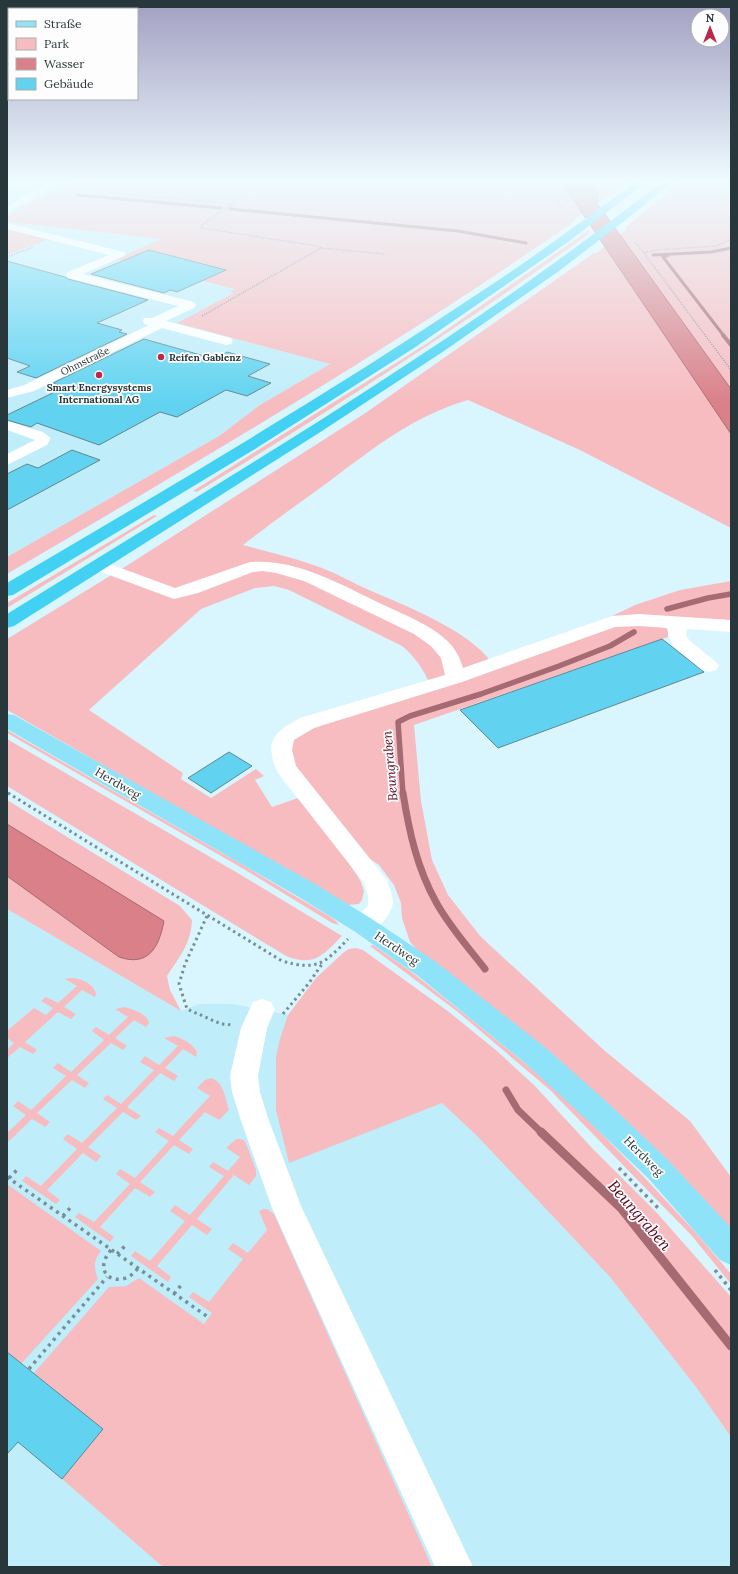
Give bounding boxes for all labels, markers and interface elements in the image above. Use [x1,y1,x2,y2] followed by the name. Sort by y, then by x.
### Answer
[8,8,138,100] legend
[690,8,730,48] north arrow
[706,11,715,25] text: N
[44,16,82,31] text: Straße
[44,36,70,51] text: Park
[44,56,85,71] text: Wasser
[44,76,94,91] text: Gebäude
[58,343,112,378] street label: Ohmstraße
[169,351,241,364] place label: Reifen Gablenz
[156,352,166,362] marker: Reifen Gablenz
[94,370,104,380] marker: Smart Energysystems International AG
[47,381,152,406] place label: Smart Energysystems International AG
[378,730,402,802] water label: Beungraben
[92,764,144,802] street label: Herdweg
[372,928,422,969] street label: Herdweg
[621,1133,667,1179] street label: Herdweg
[604,1176,676,1254] water label: Beungraben

